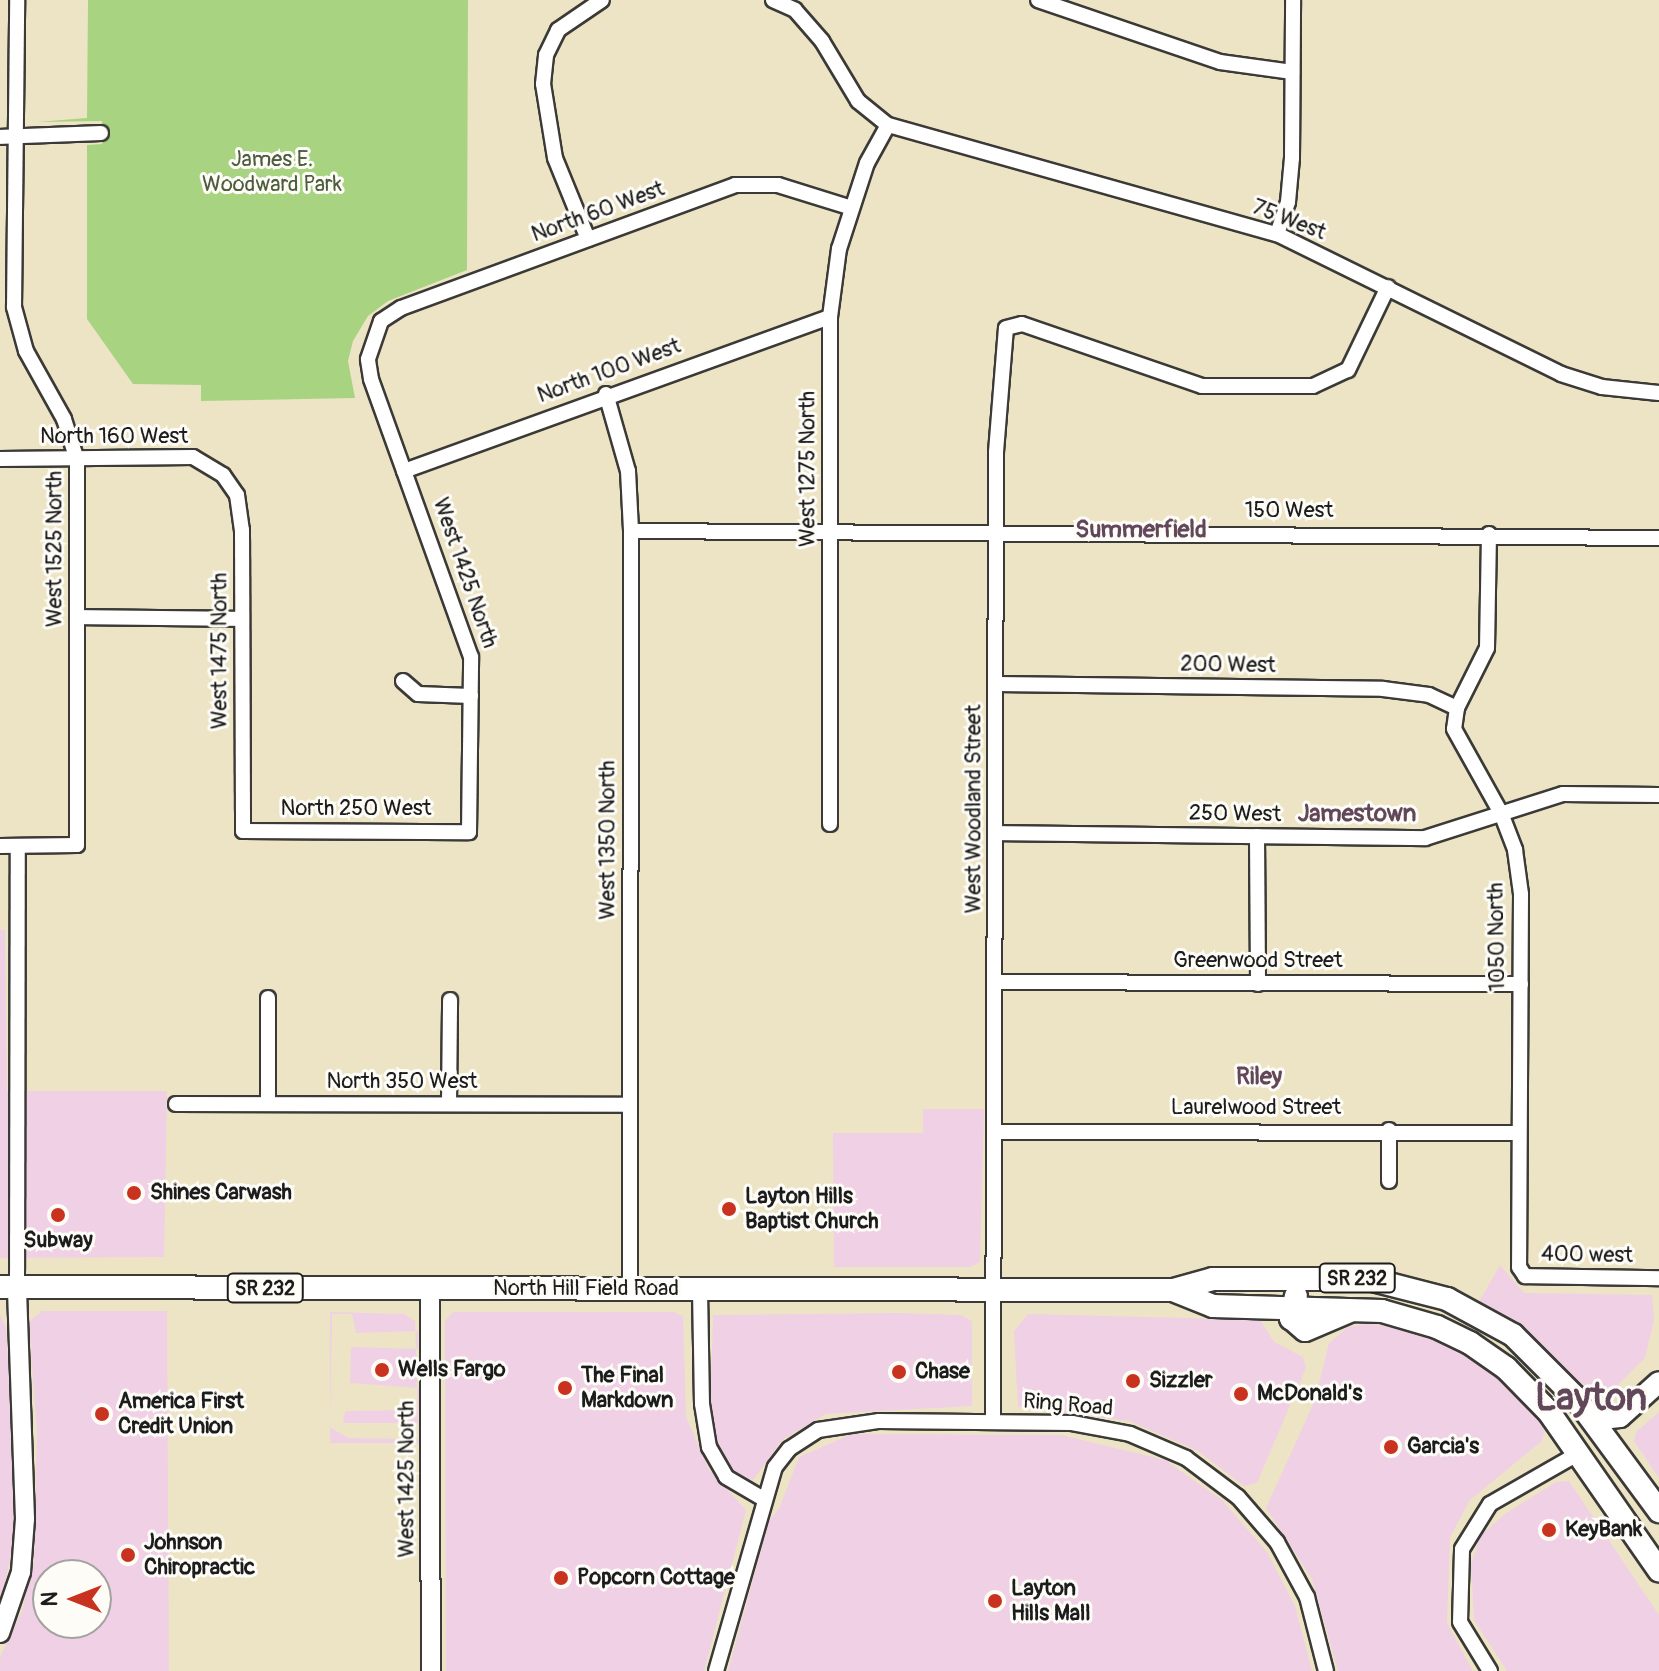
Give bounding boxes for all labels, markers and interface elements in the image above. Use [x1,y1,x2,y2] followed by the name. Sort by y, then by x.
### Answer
[202,146,342,198] park label: James E. Woodward Park
[528,176,668,248] street label: North 60 West
[1248,194,1330,246] street label: 75 West
[534,333,684,409] street label: North 100 West
[795,391,821,547] street label: West 1275 North
[40,424,188,450] street label: North 160 West
[42,471,68,627] street label: West 1525 North
[427,494,503,652] street label: West 1425 North
[1245,498,1333,524] street label: 150 West
[1075,516,1207,544] district label: Summerfield
[207,573,233,729] street label: West 1475 North
[1180,651,1276,679] street label: 200 West
[961,705,987,913] street label: West Woodland Street
[595,760,621,920] street label: West 1350 North
[281,796,431,822] street label: North 250 West
[1189,800,1281,828] street label: 250 West
[1298,800,1416,828] district label: Jamestown
[1483,882,1511,992] street label: 1050 North
[1173,948,1343,974] street label: Greenwood Street
[1236,1063,1282,1091] district label: Riley
[327,1069,477,1095] street label: North 350 West
[1171,1095,1341,1121] street label: Laurelwood Street
[150,1180,292,1206] place label: Shines Carwash
[745,1183,879,1234] place label: Layton Hills Baptist Church
[125,1184,143,1202] marker: Shines Carwash
[720,1200,738,1218] marker: Layton Hills Baptist Church
[49,1206,67,1224] marker: Subway
[23,1228,93,1254] place label: Subway
[1541,1241,1633,1269] street label: 400 west
[1317,1262,1397,1294] road number: SR 232
[225,1272,305,1304] road number: SR 232
[493,1276,679,1302] street label: North Hill Field Road
[398,1357,506,1383] place label: Wells Fargo
[915,1359,970,1385] place label: Chase
[373,1361,391,1379] marker: Wells Fargo
[581,1362,673,1414] place label: The Final Markdown
[890,1363,908,1381] marker: Chase
[1149,1368,1213,1394] place label: Sizzler
[1124,1372,1142,1390] marker: Sizzler
[1535,1376,1647,1422] district label: Layton
[556,1379,574,1397] marker: The Final Markdown
[1257,1381,1362,1407] place label: McDonald's
[1232,1385,1250,1403] marker: McDonald's
[118,1388,244,1440] place label: America First Credit Union
[1022,1388,1114,1422] street label: Ring Road
[394,1400,420,1558] street label: West 1425 North
[93,1405,111,1423] marker: America First Credit Union
[1407,1434,1479,1460] place label: Garcia's
[1382,1438,1400,1456] marker: Garcia's
[1565,1517,1642,1543] place label: KeyBank
[1540,1521,1558,1539] marker: KeyBank
[144,1529,255,1580] place label: Johnson Chiropractic
[119,1546,137,1564] marker: Johnson Chiropractic
[32,1559,112,1639] north arrow
[577,1565,735,1591] place label: Popcorn Cottage
[552,1569,570,1587] marker: Popcorn Cottage
[1011,1575,1090,1626] place label: Layton Hills Mall
[36,1592,64,1606] text: N
[986,1592,1004,1610] marker: Layton Hills Mall

